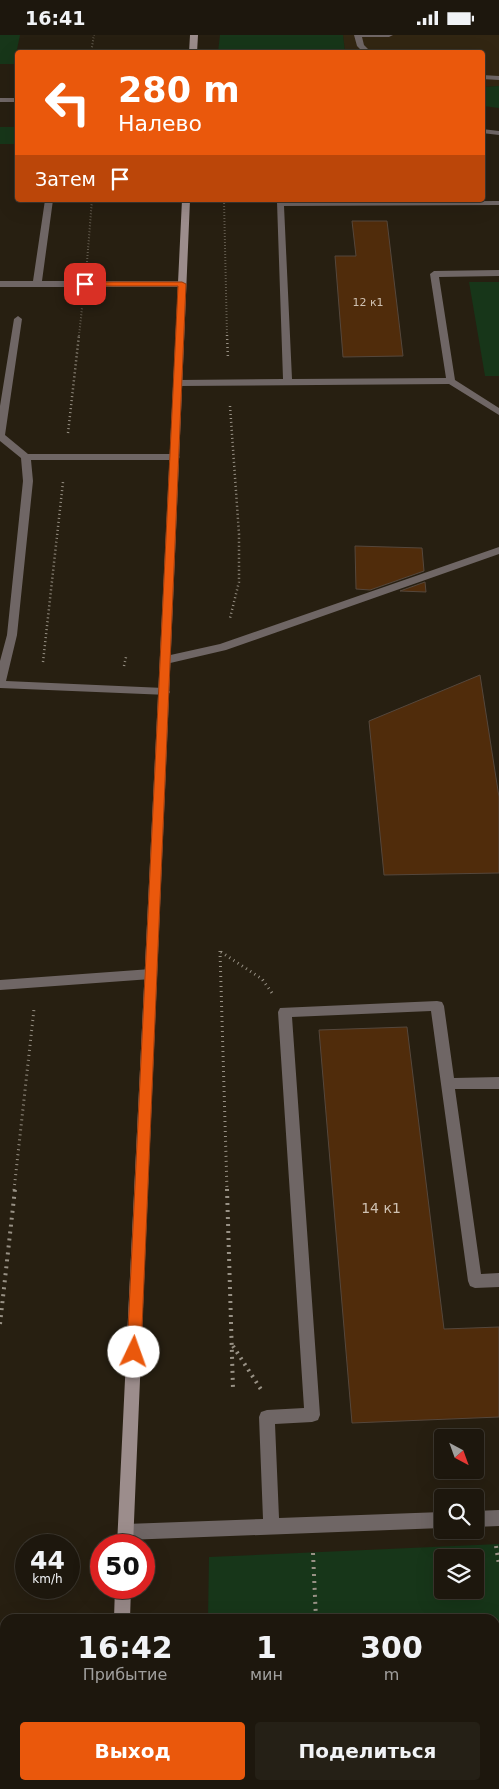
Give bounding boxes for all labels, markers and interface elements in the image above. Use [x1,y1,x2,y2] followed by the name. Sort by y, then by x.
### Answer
[25,7,85,29] text: 16:41
[35,70,100,135] icon: left
[118,70,240,110] text: 280 m
[118,111,202,136] text: Налево
[106,165,134,193] icon: arrive
[35,168,96,190] text: Затем
[64,263,106,305] pin
[71,270,99,298] icon: arrive
[352,296,384,309] house number: 12 к1
[361,1200,401,1216] house number: 14 к1
[107,1325,159,1377] position arrow
[434,1429,484,1479] north arrow
[434,1429,484,1599] map controls
[434,1489,484,1539] button: search
[90,1534,155,1599] speed limit sign: 50
[30,1546,65,1575] text: 44
[434,1549,484,1599] button: layers
[32,1572,63,1586] text: km/h
[77,1630,173,1665] text: 16:42
[256,1630,277,1665] text: 1
[360,1630,423,1665] text: 300
[83,1665,167,1684] text: Прибытие
[250,1665,283,1684] text: мин
[384,1665,399,1684] text: m
[20,1722,245,1780] button: Выход
[255,1722,480,1780] button: Поделиться

